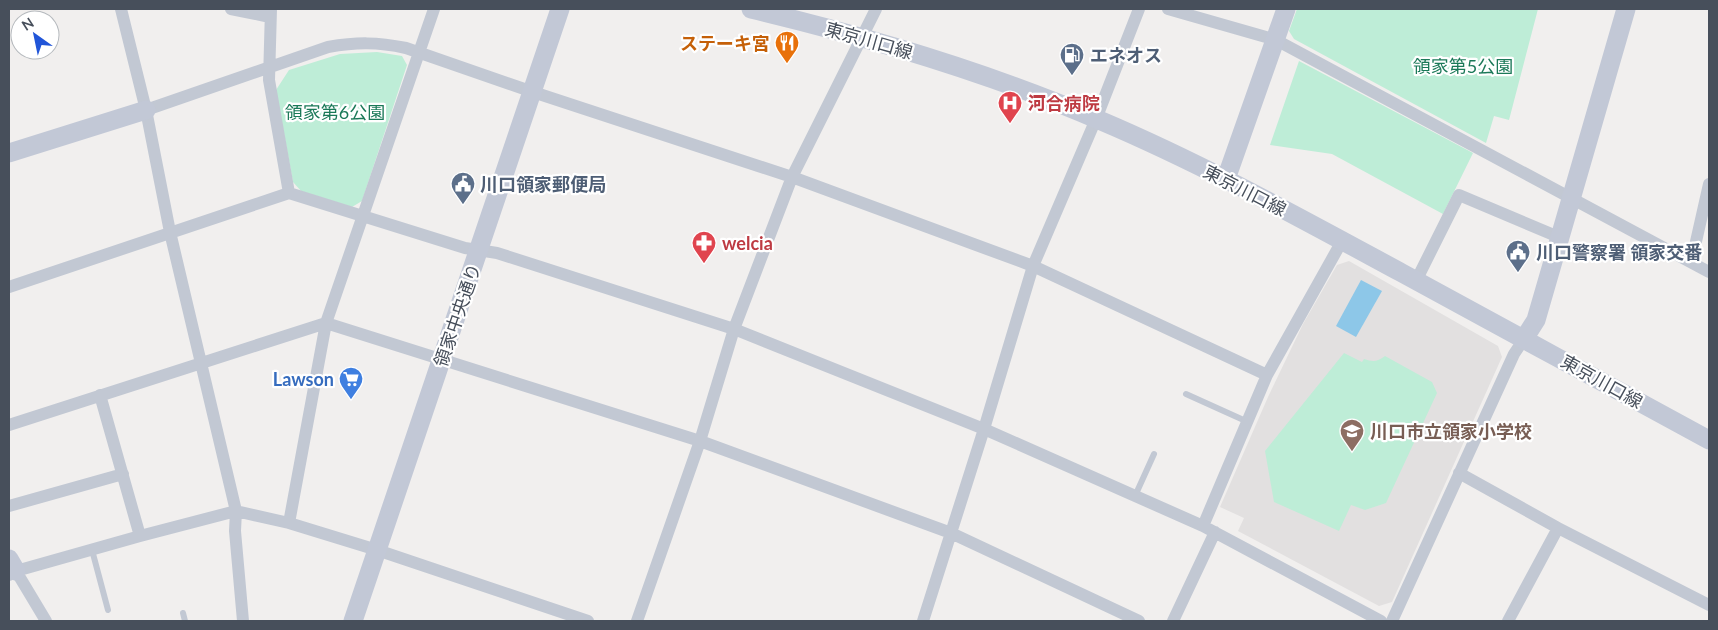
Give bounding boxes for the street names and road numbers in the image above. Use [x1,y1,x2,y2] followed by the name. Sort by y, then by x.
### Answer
[823,17,915,63] street label: 東京川口線
[1200,160,1290,220] street label: 東京川口線
[429,260,485,370] street label: 領家中央通り
[1557,350,1647,412] street label: 東京川口線

